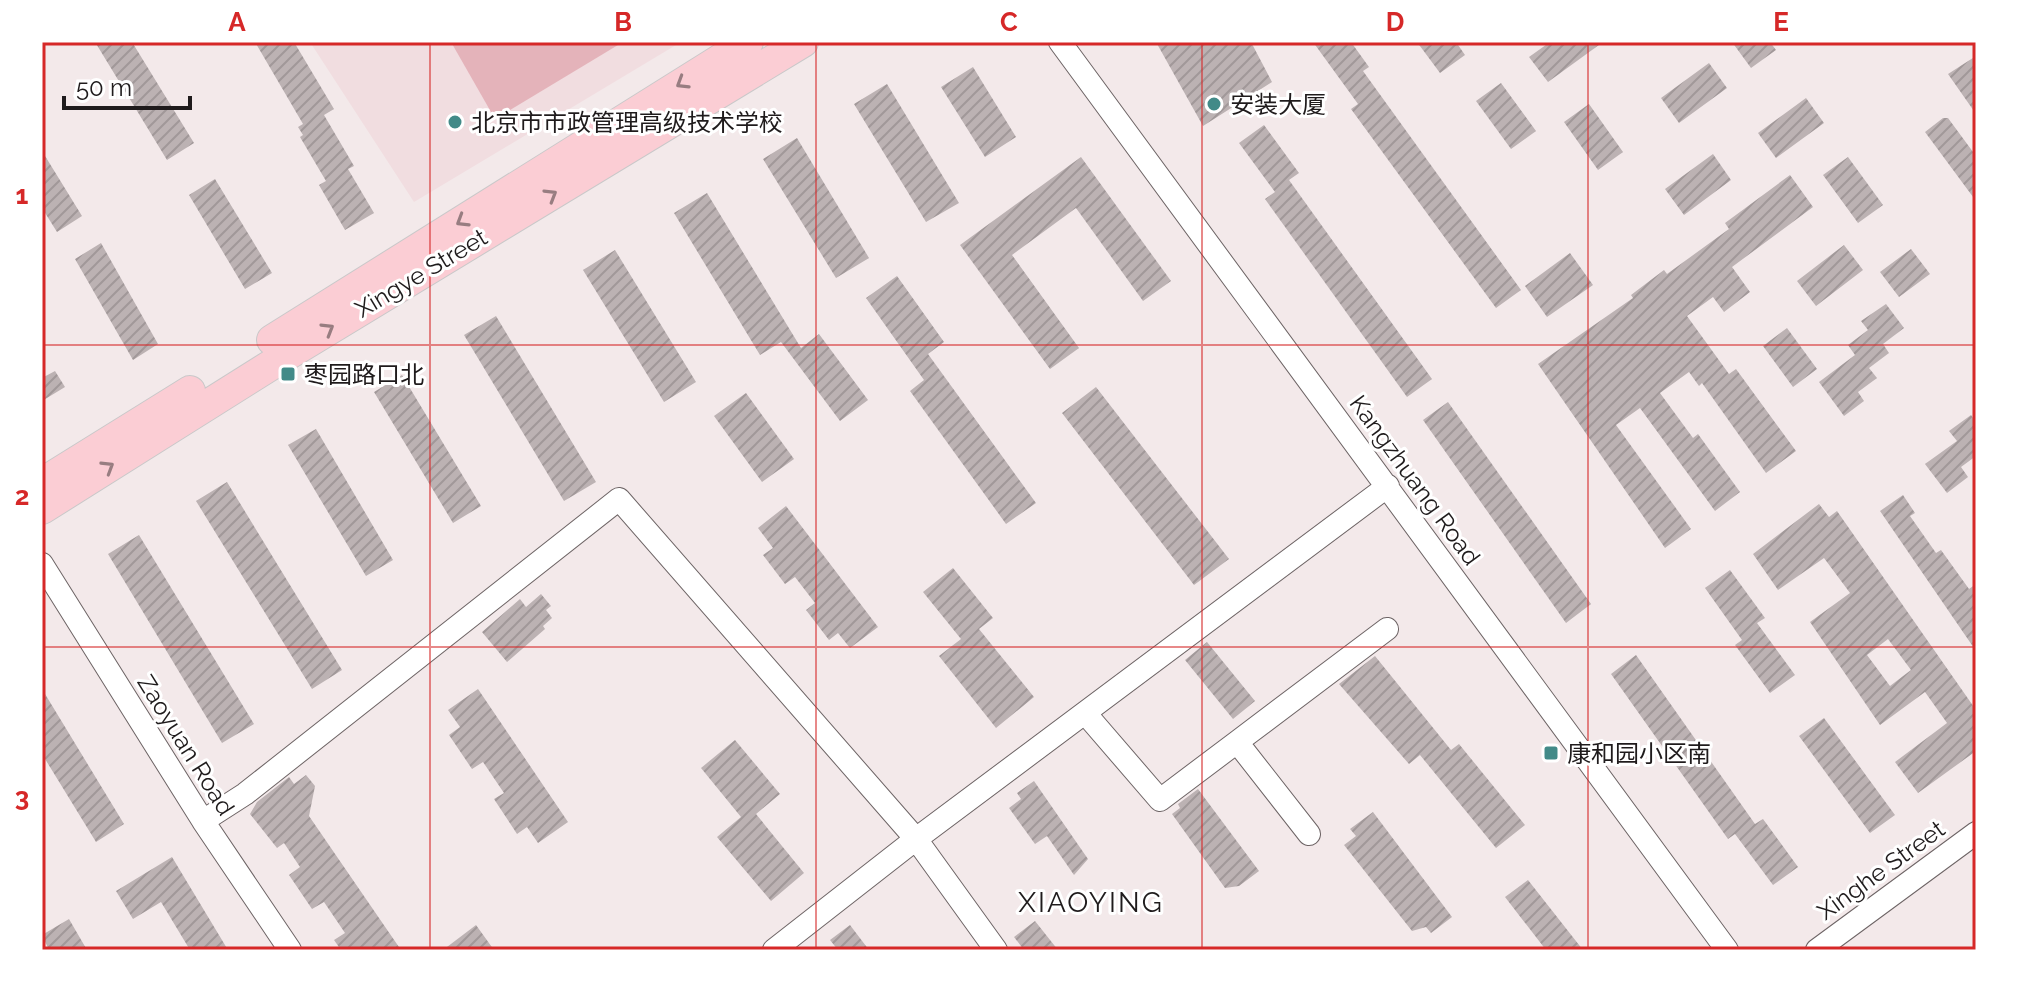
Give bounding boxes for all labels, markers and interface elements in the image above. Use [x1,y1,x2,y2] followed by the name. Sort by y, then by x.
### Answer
[228,7,246,37] text: A
[614,7,632,37] text: B
[1000,7,1018,37] text: C
[1386,7,1404,37] text: D
[1773,7,1789,37] text: E
[64,60,190,110] scale bar
[76,73,132,102] text: 50 m
[676,74,691,89] one-way arrow
[1230,90,1326,119] place label: 安装大厦
[1205,95,1223,113] marker: 安装大厦
[471,108,783,137] place label: 北京市市政管理高级技术学校
[446,113,464,131] marker: 北京市市政管理高级技术学校
[16,180,29,210] text: 1
[542,189,557,205] one-way arrow
[456,212,471,227] one-way arrow
[350,222,492,324] street label: Xingye Street
[319,324,334,339] one-way arrow
[304,360,424,389] place label: 枣园路口北
[279,365,297,383] marker: 枣园路口北
[1344,389,1486,571] street label: Kangzhuang Road
[99,462,114,477] one-way arrow
[15,481,29,511] text: 2
[131,669,241,821] street label: Zaoyuan Road
[1567,739,1711,768] place label: 康和园小区南
[1542,744,1560,762] marker: 康和园小区南
[15,782,29,812] text: 3
[1812,814,1950,926] street label: Xinghe Street
[1018,886,1164,919] district label: XIAOYING

